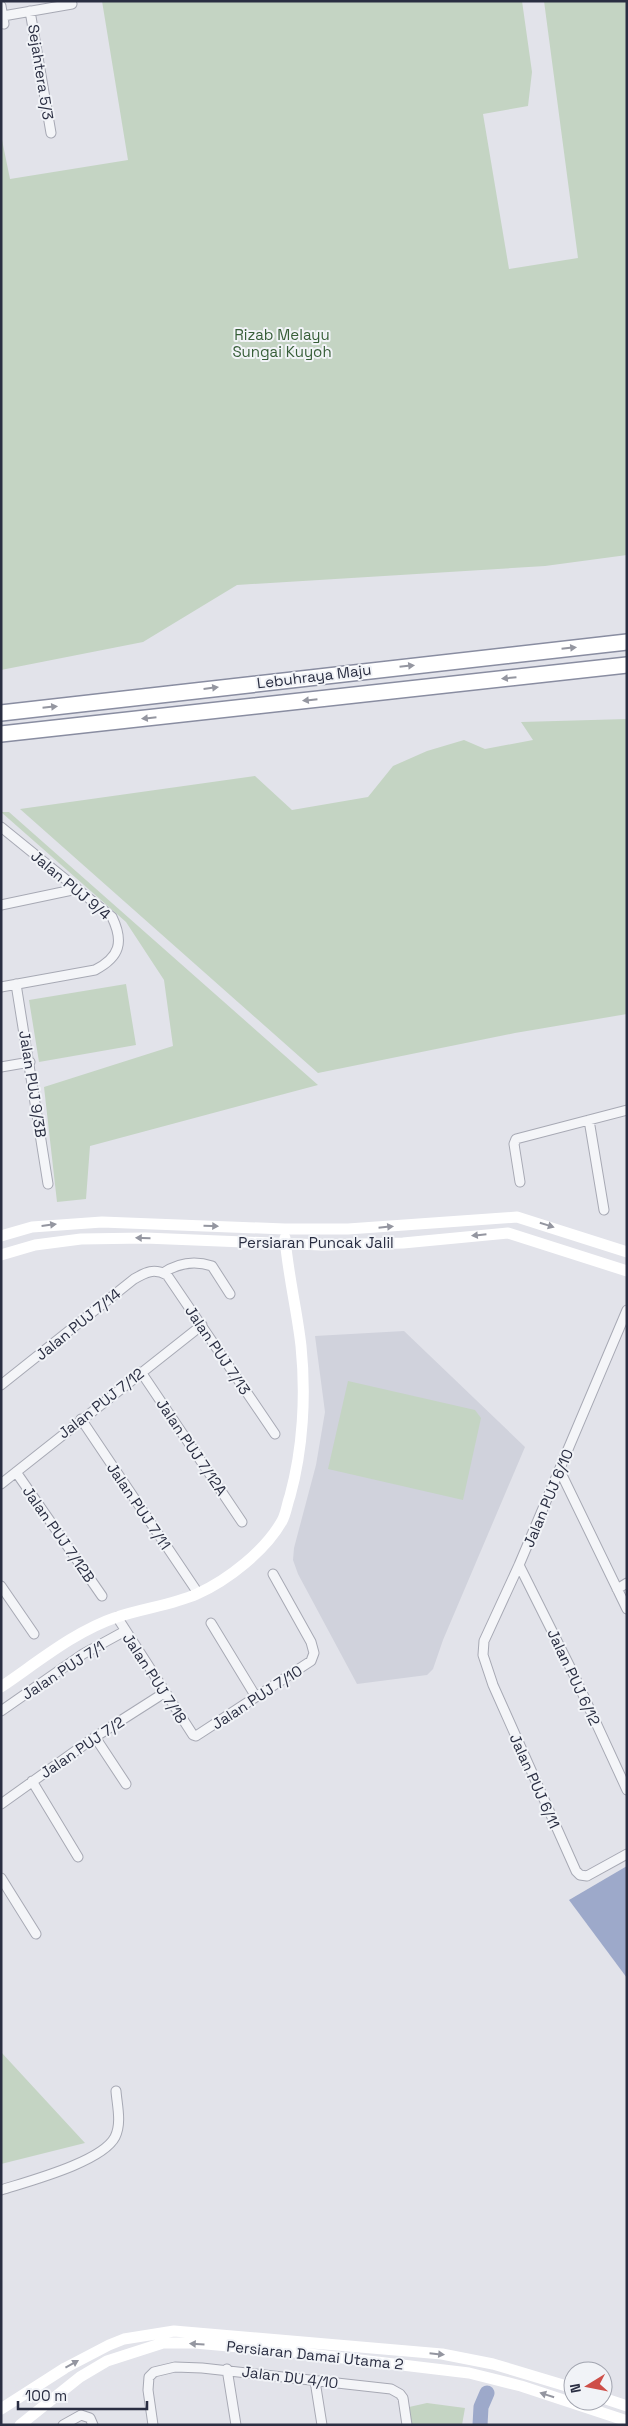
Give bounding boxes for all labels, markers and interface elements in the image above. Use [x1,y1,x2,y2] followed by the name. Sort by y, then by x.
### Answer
[24,23,58,121] street label: Sejahtera 5/3
[232,325,332,361] park label: Rizab Melayu Sungai Kuyoh
[561,644,577,652] one-way arrow
[256,660,372,692] street label: Lebuhraya Maju
[399,662,415,670] one-way arrow
[500,674,516,682] one-way arrow
[203,684,219,692] one-way arrow
[302,696,318,704] one-way arrow
[42,703,58,711] one-way arrow
[140,714,156,722] one-way arrow
[27,846,115,924] street label: Jalan PUJ 9/4
[15,1029,51,1139] street label: Jalan PUJ 9/3B
[41,1221,57,1229] one-way arrow
[539,1222,554,1229] one-way arrow
[203,1223,219,1231] one-way arrow
[378,1223,394,1231] one-way arrow
[471,1231,487,1239] one-way arrow
[238,1233,394,1252] street label: Persiaran Puncak Jalil
[135,1234,151,1242] one-way arrow
[32,1284,124,1364] street label: Jalan PUJ 7/14
[181,1302,255,1398] street label: Jalan PUJ 7/13
[54,1364,148,1442] street label: Jalan PUJ 7/12
[153,1395,232,1500] street label: Jalan PUJ 7/12A
[519,1446,577,1550] street label: Jalan PUJ 6/10
[103,1459,175,1553] street label: Jalan PUJ 7/11
[19,1482,99,1586] street label: Jalan PUJ 7/12B
[543,1626,605,1728] street label: Jalan PUJ 6/12
[119,1629,191,1727] street label: Jalan PUJ 7/18
[18,1636,108,1704] street label: Jalan PUJ 7/1
[208,1661,306,1733] street label: Jalan PUJ 7/10
[36,1712,128,1782] street label: Jalan PUJ 7/2
[506,1731,564,1831] street label: Jalan PUJ 6/11
[226,2336,404,2374] street label: Persiaran Damai Utama 2
[189,2339,205,2347] one-way arrow
[429,2350,445,2358] one-way arrow
[65,2360,79,2369] one-way arrow
[563,2361,613,2411] north arrow
[241,2362,339,2392] street label: Jalan DU 4/10
[18,2378,146,2410] scale bar
[566,2382,585,2394] text: N
[25,2386,67,2405] text: 100 m
[539,2390,554,2398] one-way arrow

